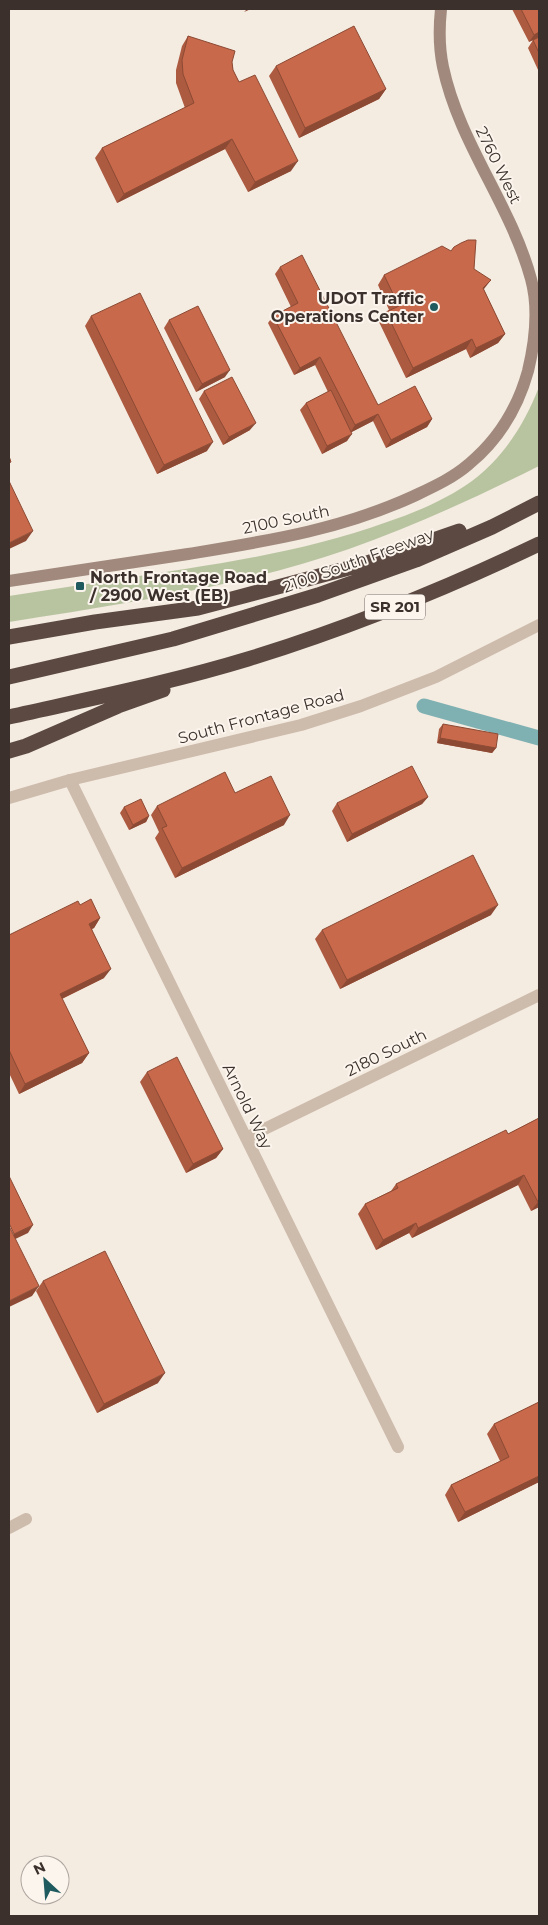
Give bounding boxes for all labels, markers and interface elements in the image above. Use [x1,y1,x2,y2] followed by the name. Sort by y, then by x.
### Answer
[472,124,526,207] street label: 2760 West
[271,289,425,326] place label: UDOT Traffic Operations Center
[428,301,440,313] marker: UDOT Traffic Operations Center
[241,501,331,538] street label: 2100 South
[280,524,437,597] street label: 2100 South Freeway
[89,568,267,605] place label: North Frontage Road / 2900 West (EB)
[74,580,86,592] marker: North Frontage Road / 2900 West (EB)
[365,594,425,620] road number: SR 201
[176,685,346,748] street label: South Frontage Road
[343,1025,430,1080] street label: 2180 South
[219,1060,277,1152] street label: Arnold Way
[20,1855,70,1905] north arrow
[30,1858,48,1879] text: N

